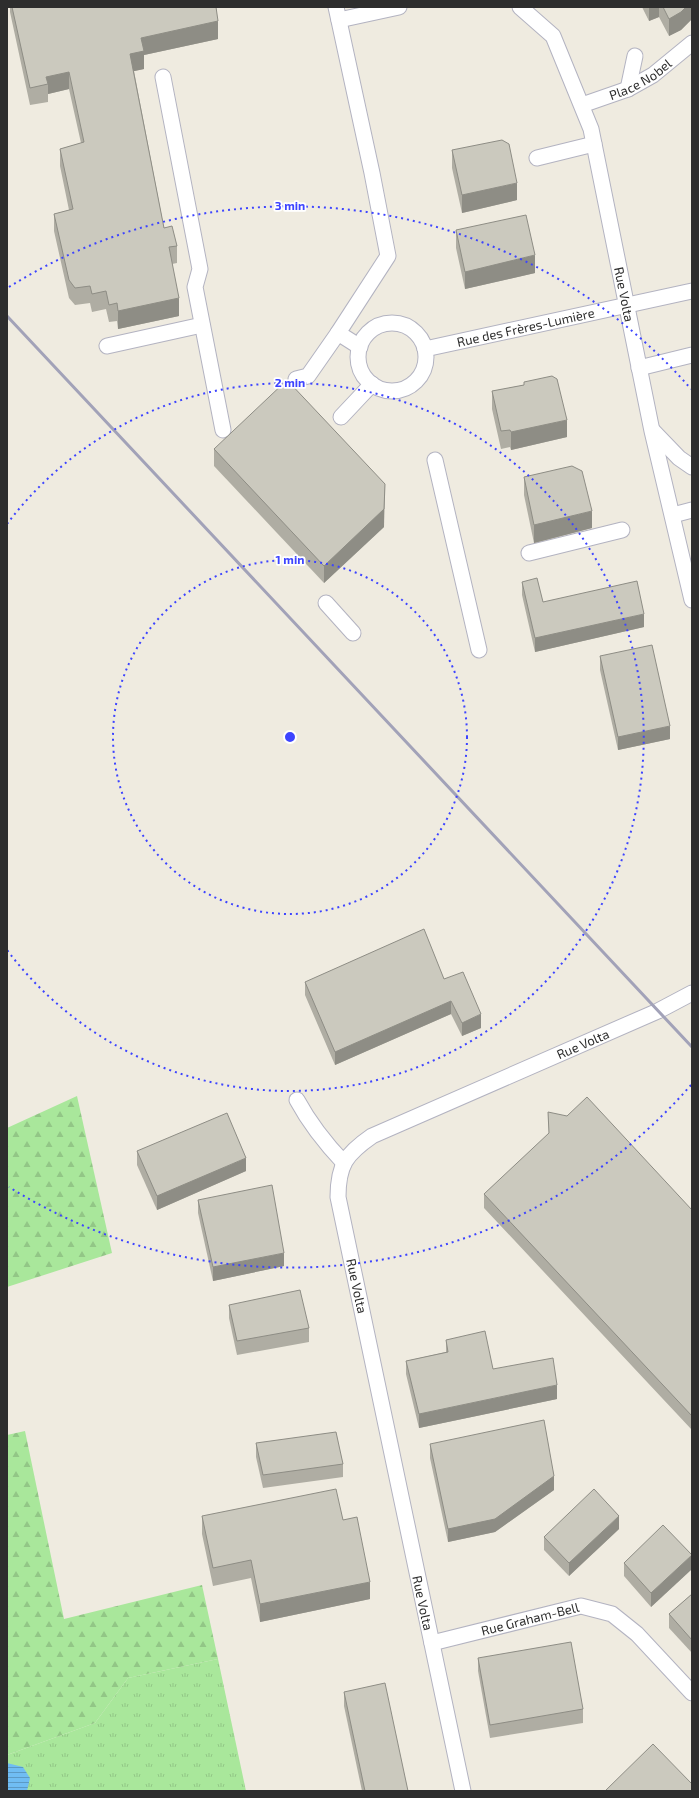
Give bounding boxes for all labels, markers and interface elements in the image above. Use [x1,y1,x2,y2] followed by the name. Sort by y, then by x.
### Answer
[607,55,675,103] street label: Place Nobel
[275,198,305,212] text: 3 min
[611,265,638,323] street label: Rue Volta
[455,304,596,350] street label: Rue des Frères-Lumière
[275,375,305,389] text: 2 min
[276,552,304,566] text: 1 min
[283,730,297,744] centre of rings
[554,1025,612,1062] street label: Rue Volta
[343,1257,371,1315] street label: Rue Volta
[409,1574,437,1632] street label: Rue Volta
[479,1599,581,1639] street label: Rue Graham-Bell

